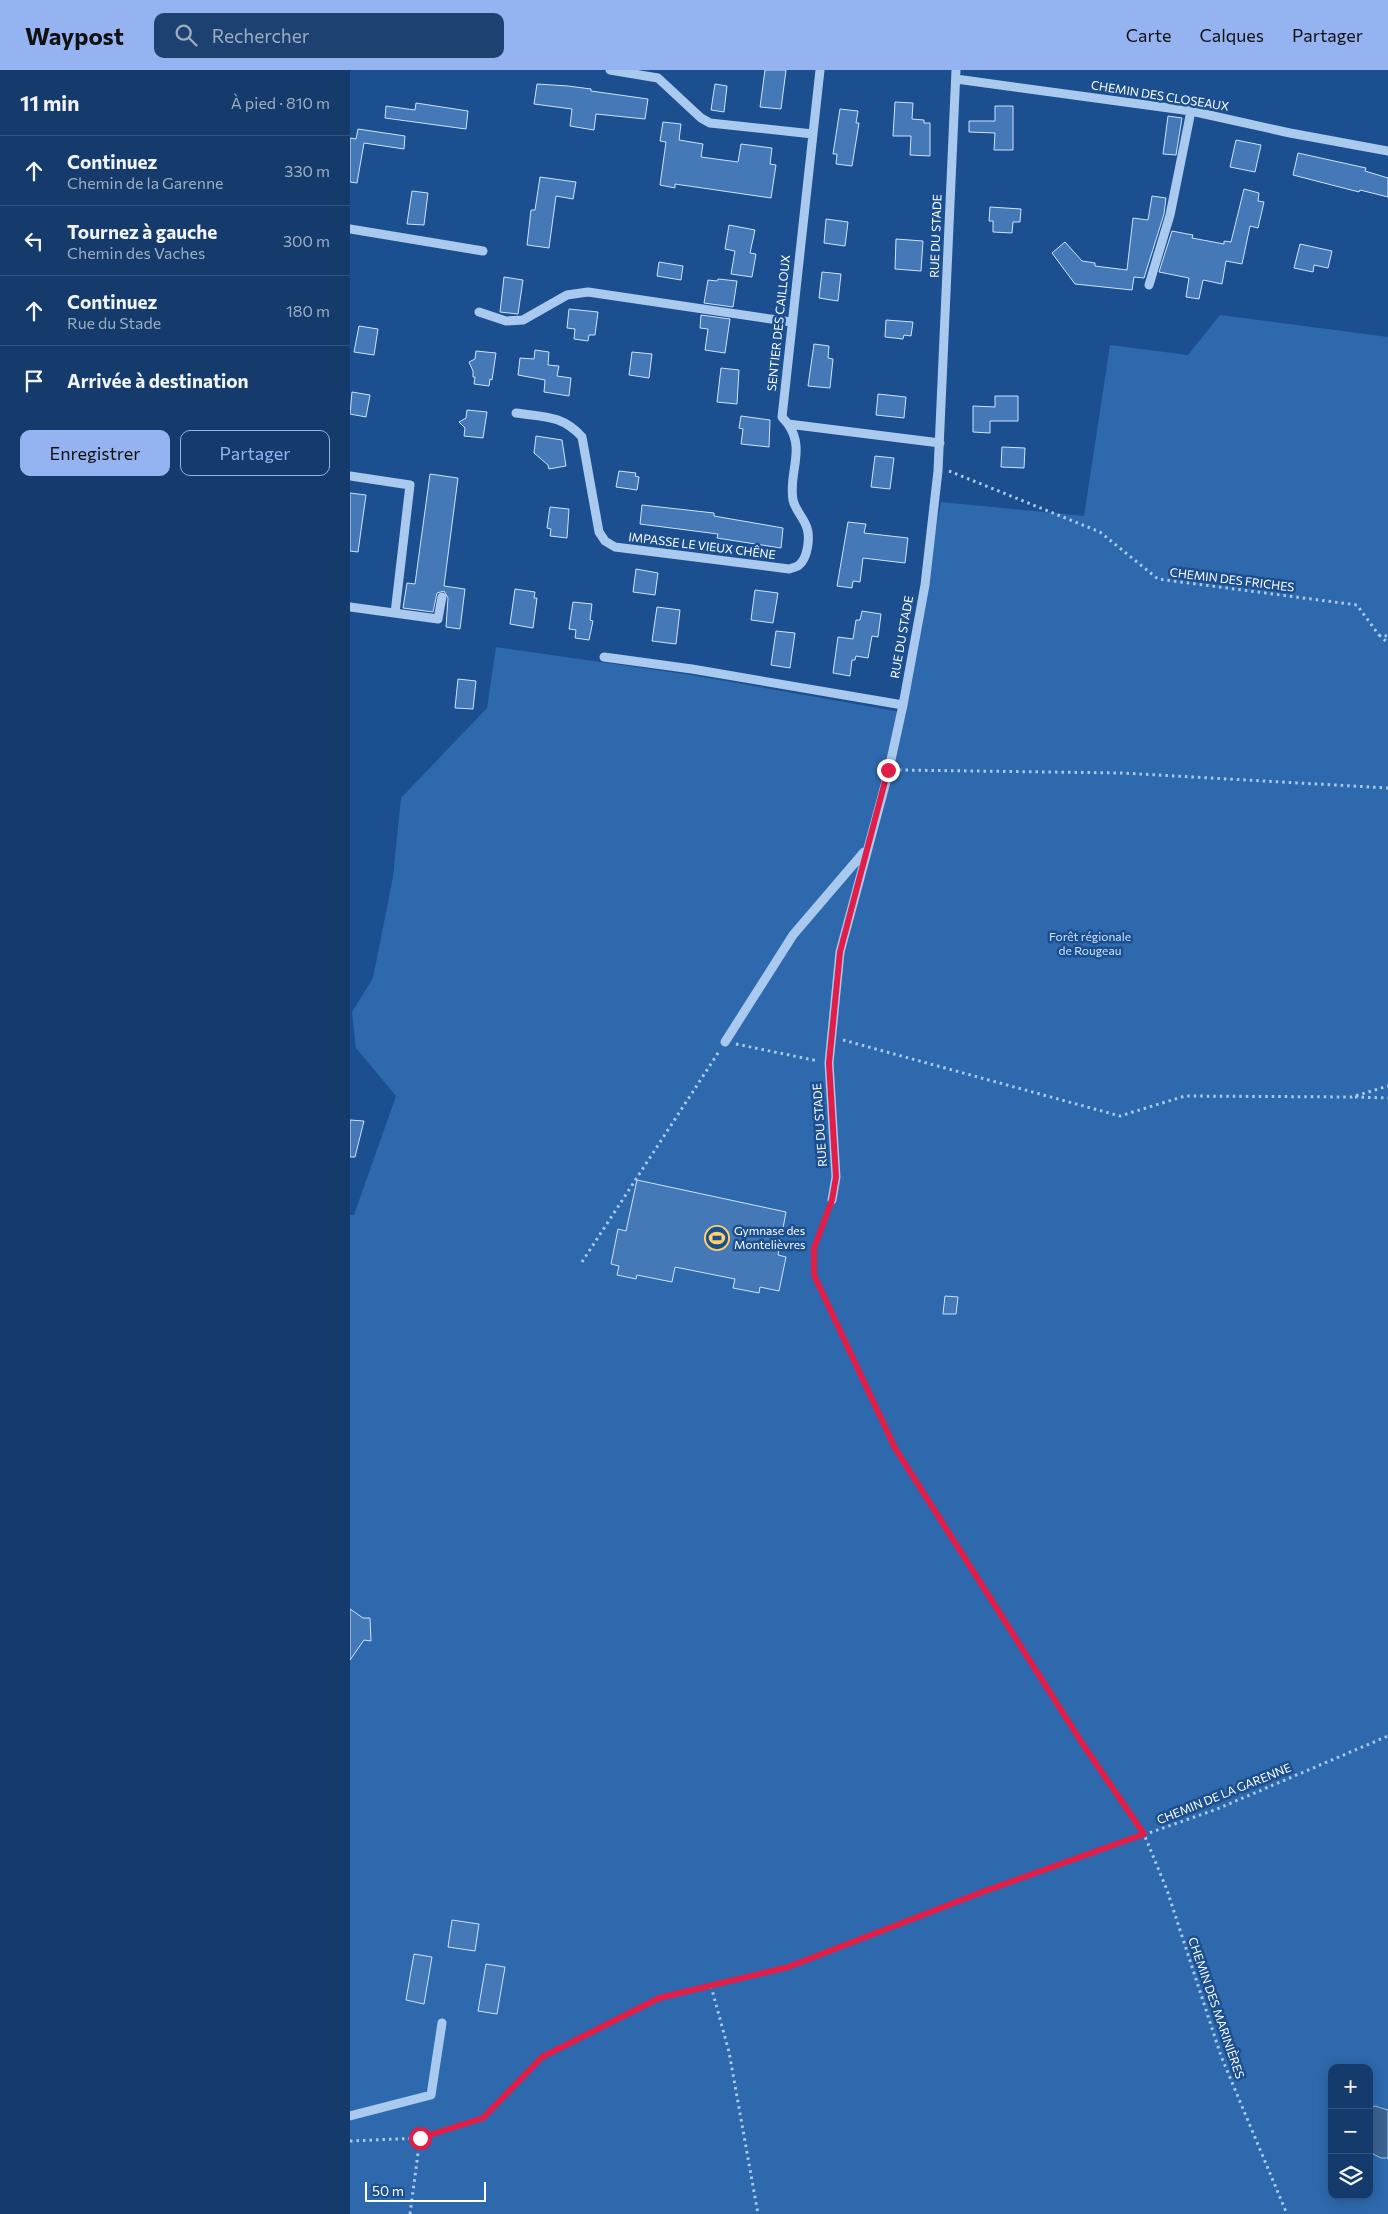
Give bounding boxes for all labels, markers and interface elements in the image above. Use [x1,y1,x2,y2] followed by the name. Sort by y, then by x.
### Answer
[154,13,504,58] search box
[25,21,124,50] text: Waypost
[172,21,200,49] icon: search
[212,24,309,47] text: Rechercher
[1126,24,1171,46] text: Carte
[1199,24,1264,46] text: Calques
[1292,24,1363,46] text: Partager
[1090,77,1230,113] street label: CHEMIN DES CLOSEAUX
[20,90,79,115] text: 11 min
[231,93,330,112] text: À pied · 810 m
[67,150,157,173] text: Continuez
[20,157,48,185] icon: ahead
[284,161,330,180] text: 330 m
[67,173,224,192] text: Chemin de la Garenne
[927,194,943,278] street label: RUE DU STADE
[67,220,217,243] text: Tournez à gauche
[20,227,48,255] icon: left
[283,231,330,250] text: 300 m
[67,243,205,262] text: Chemin des Vaches
[764,254,792,392] street label: SENTIER DES CAILLOUX
[67,290,157,313] text: Continuez
[20,297,48,325] icon: ahead
[286,301,330,320] text: 180 m
[67,313,161,332] text: Rue du Stade
[20,367,48,395] icon: arrive
[67,369,249,392] text: Arrivée à destination
[20,430,170,476] button: Enregistrer
[180,430,330,476] button: Partager
[628,529,777,561] street label: IMPASSE LE VIEUX CHÊNE
[1169,564,1295,594] street label: CHEMIN DES FRICHES
[887,594,915,679] street label: RUE DU STADE
[877,759,900,782] route end
[1049,929,1131,957] park label: Forêt régionale de Rougeau
[809,1083,829,1167] street label: RUE DU STADE
[734,1223,806,1251] place label: Gymnase des Montelièvres
[704,1225,730,1251] sports icon: Gymnase des Montelièvres
[1154,1760,1293,1826] street label: CHEMIN DE LA GARENNE
[1186,1935,1248,2080] street label: CHEMIN DES MARINIÈRES
[1328,2064,1373,2199] map controls
[1328,2064,1373,2109] button: +
[1328,2109,1373,2154] button: −
[409,2127,432,2150] route start
[1328,2154,1373,2199] button: layers
[365,2179,486,2202] scale bar
[372,2182,404,2199] text: 50 m

